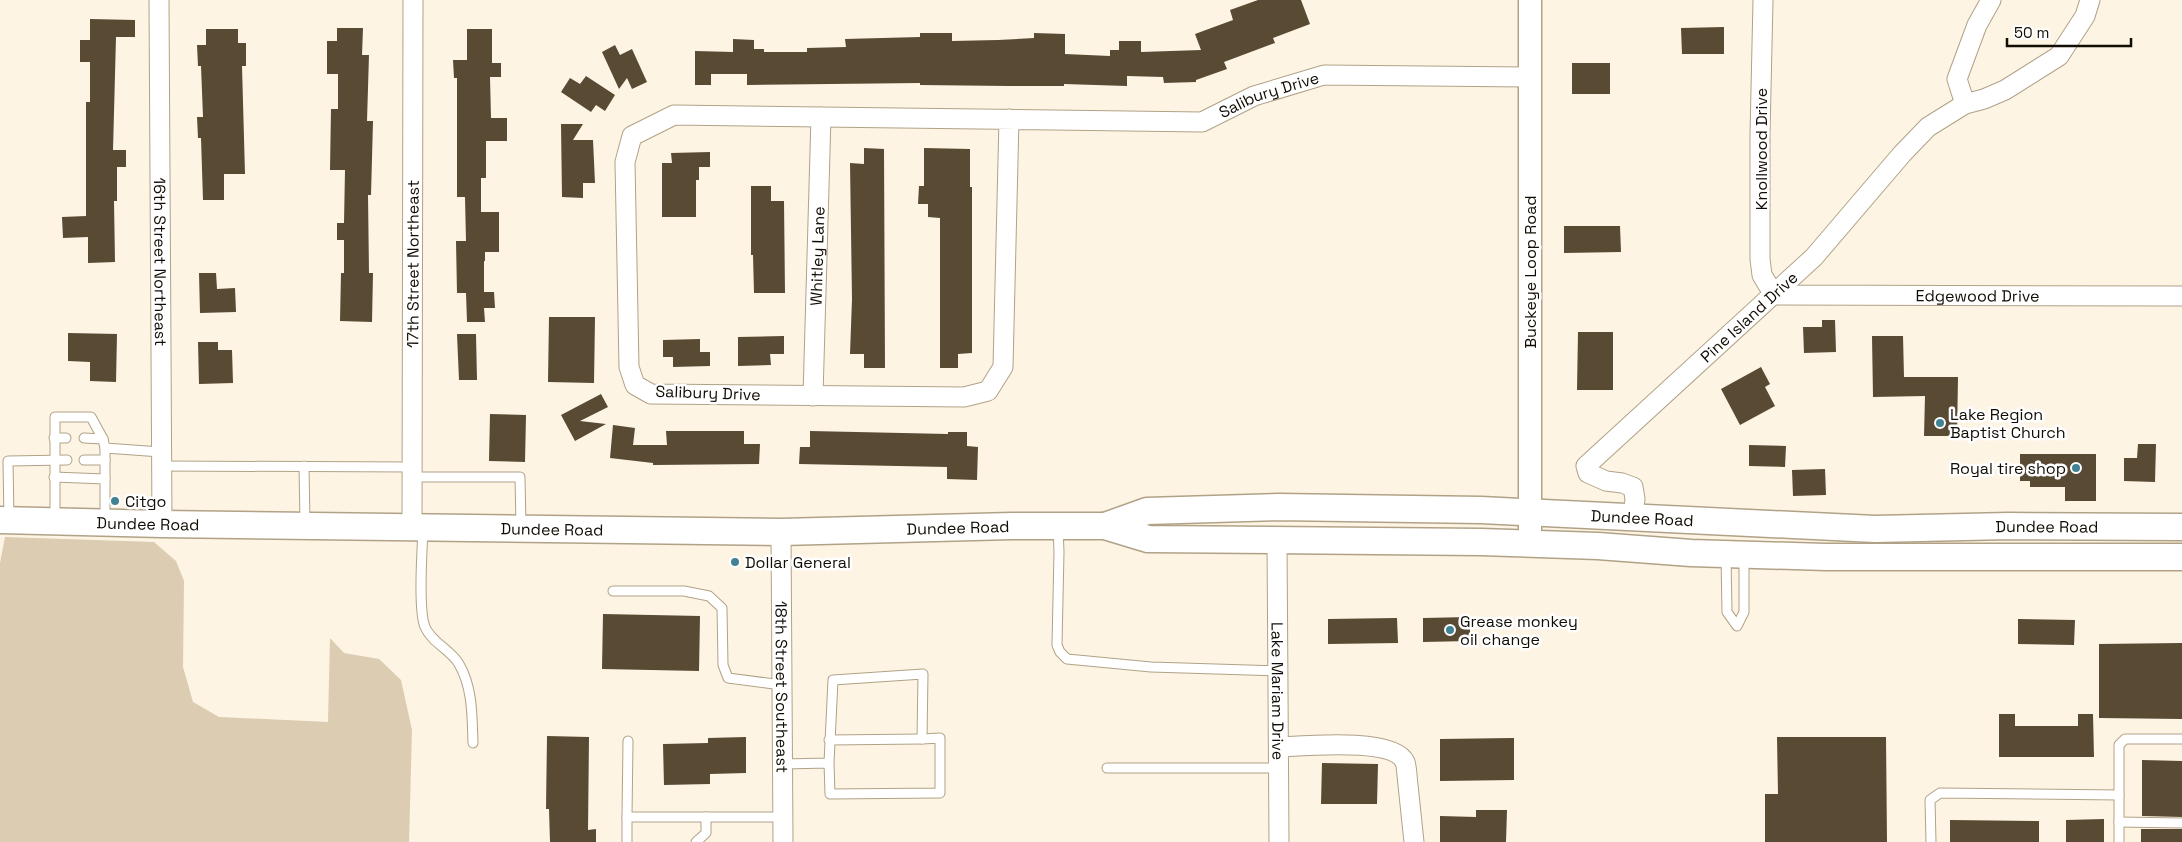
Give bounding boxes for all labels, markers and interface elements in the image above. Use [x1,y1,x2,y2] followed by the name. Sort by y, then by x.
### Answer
[2007,15,2131,47] scale bar
[2014,23,2049,42] text: 50 m
[1215,67,1321,122] street label: Salibury Drive
[1751,88,1772,210] street label: Knollwood Drive
[150,177,171,346] street label: 16th Street Northeast
[402,180,423,348] street label: 17th Street Northeast
[1520,195,1541,349] street label: Buckeye Loop Road
[805,206,829,306] street label: Whitley Lane
[1696,267,1802,367] street label: Pine Island Drive
[1915,285,2040,306] street label: Edgewood Drive
[655,381,761,405] street label: Salibury Drive
[1950,404,2066,443] place label: Lake Region Baptist Church
[1934,417,1946,429] marker: Lake Region Baptist Church
[1950,458,2066,479] place label: Royal tire shop
[2070,462,2082,474] marker: Royal tire shop
[125,491,166,512] place label: Citgo
[109,495,121,507] marker: Citgo
[1590,505,1694,531] street label: Dundee Road
[96,512,200,535] street label: Dundee Road
[1995,515,2098,537] street label: Dundee Road
[906,516,1010,539] street label: Dundee Road
[500,518,604,540] street label: Dundee Road
[745,552,851,573] place label: Dollar General
[729,556,741,568] marker: Dollar General
[771,601,793,773] street label: 18th Street Southeast
[1460,611,1578,650] place label: Grease monkey oil change
[1267,622,1289,760] street label: Lake Mariam Drive
[1444,624,1456,636] marker: Grease monkey oil change

